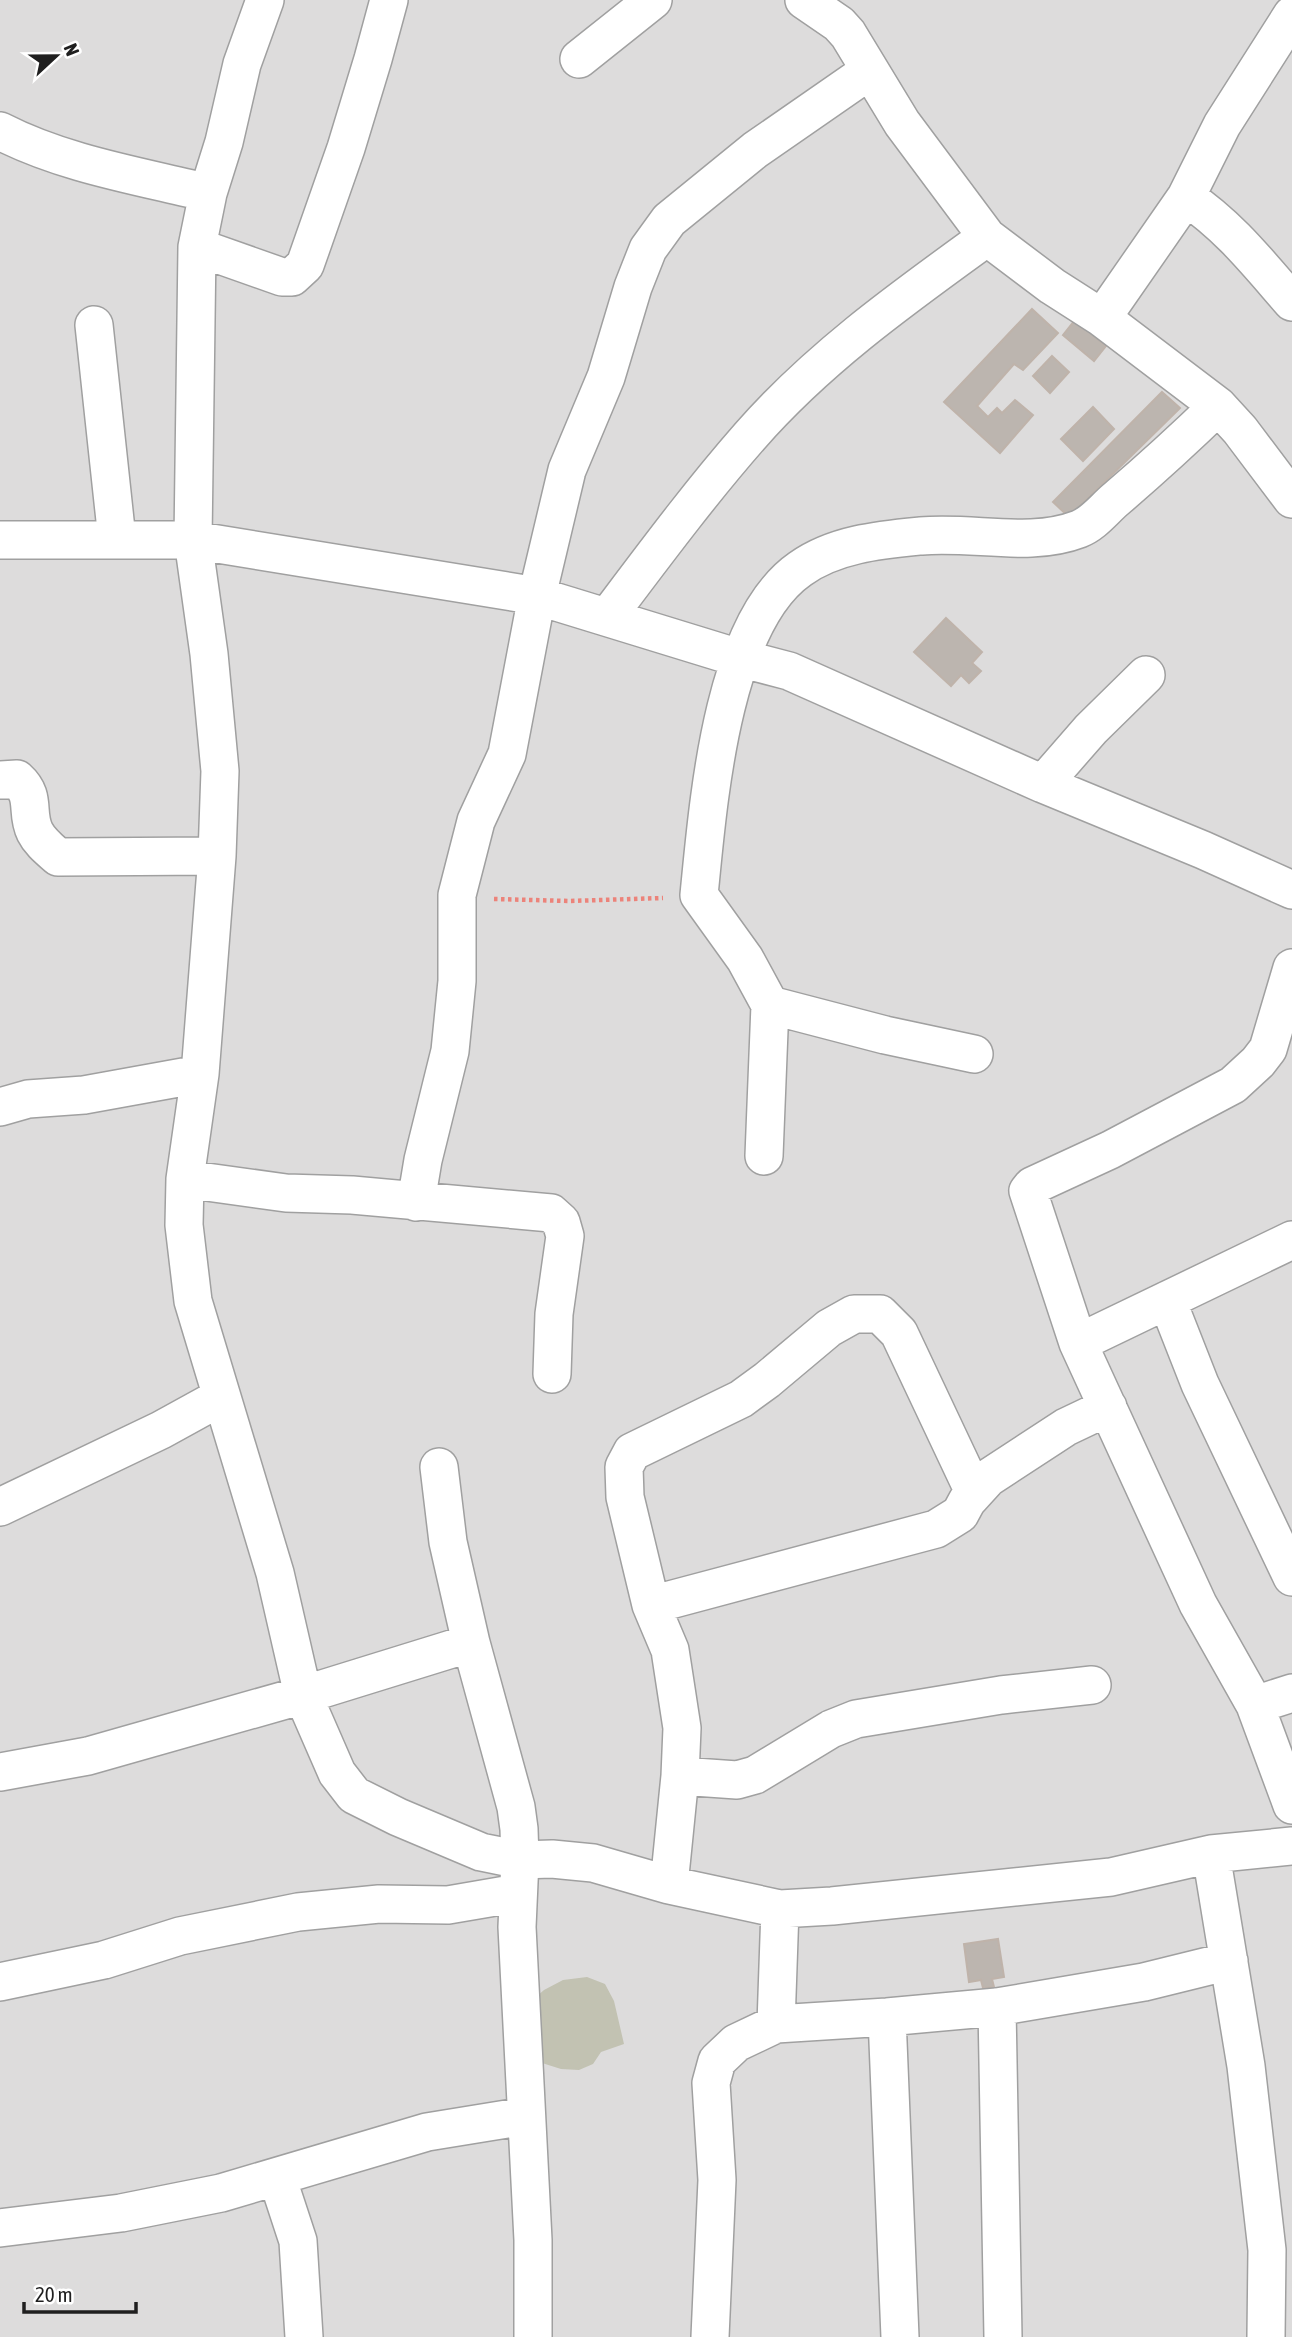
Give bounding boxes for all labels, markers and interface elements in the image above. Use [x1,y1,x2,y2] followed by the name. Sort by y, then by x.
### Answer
[21,21,91,91] north arrow
[59,40,84,59] text: N
[24,2270,136,2314] scale bar
[35,2282,73,2306] text: 20 m

